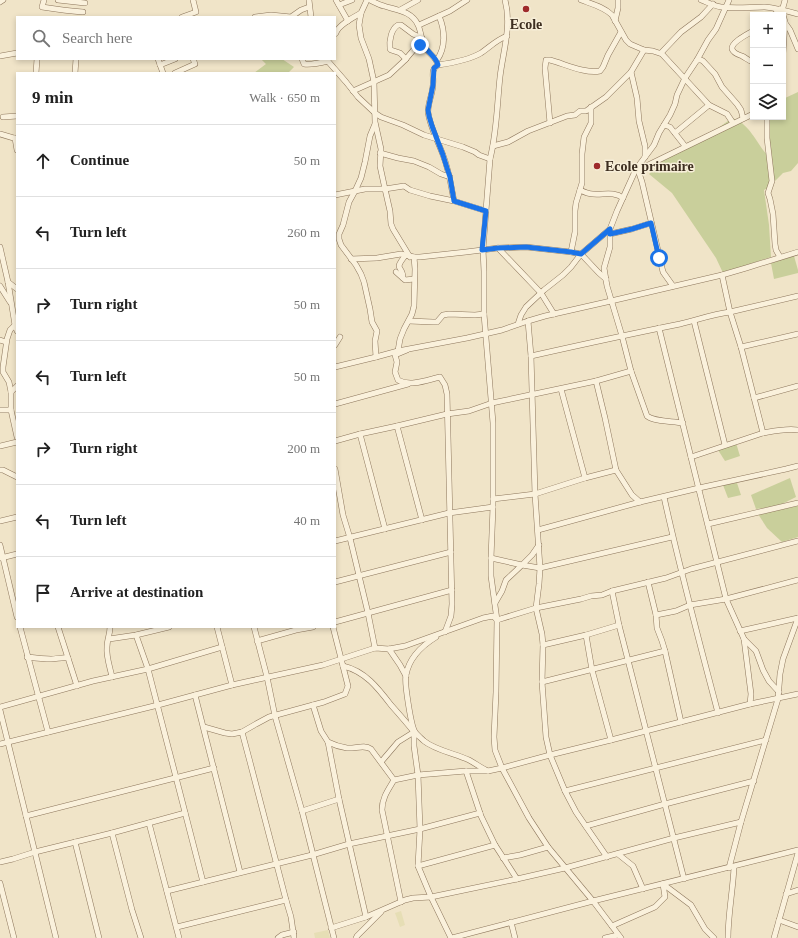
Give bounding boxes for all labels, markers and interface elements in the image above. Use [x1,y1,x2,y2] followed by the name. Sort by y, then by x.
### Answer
[521,4,531,14] marker: Ecole
[750,12,786,120] map controls
[750,12,786,48] button: +
[16,16,336,60] search box
[510,17,542,32] place label: Ecole
[30,27,52,49] icon: search
[62,30,132,46] text: Search here
[411,36,429,54] route end
[750,48,786,84] button: −
[750,84,786,120] button: layers
[32,88,73,107] text: 9 min
[249,90,320,105] text: Walk · 650 m
[32,150,54,172] icon: ahead
[70,152,129,168] text: Continue
[294,153,320,168] text: 50 m
[605,159,694,174] place label: Ecole primaire
[592,161,602,171] marker: Ecole primaire
[32,222,54,244] icon: left
[70,224,127,240] text: Turn left
[287,225,320,240] text: 260 m
[650,249,668,267] route start
[32,294,54,316] icon: right
[70,296,137,312] text: Turn right
[294,297,320,312] text: 50 m
[32,366,54,388] icon: left
[70,368,127,384] text: Turn left
[294,369,320,384] text: 50 m
[32,438,54,460] icon: right
[70,440,137,456] text: Turn right
[287,441,320,456] text: 200 m
[32,510,54,532] icon: left
[70,512,127,528] text: Turn left
[294,513,320,528] text: 40 m
[32,582,54,604] icon: arrive
[70,584,203,600] text: Arrive at destination

